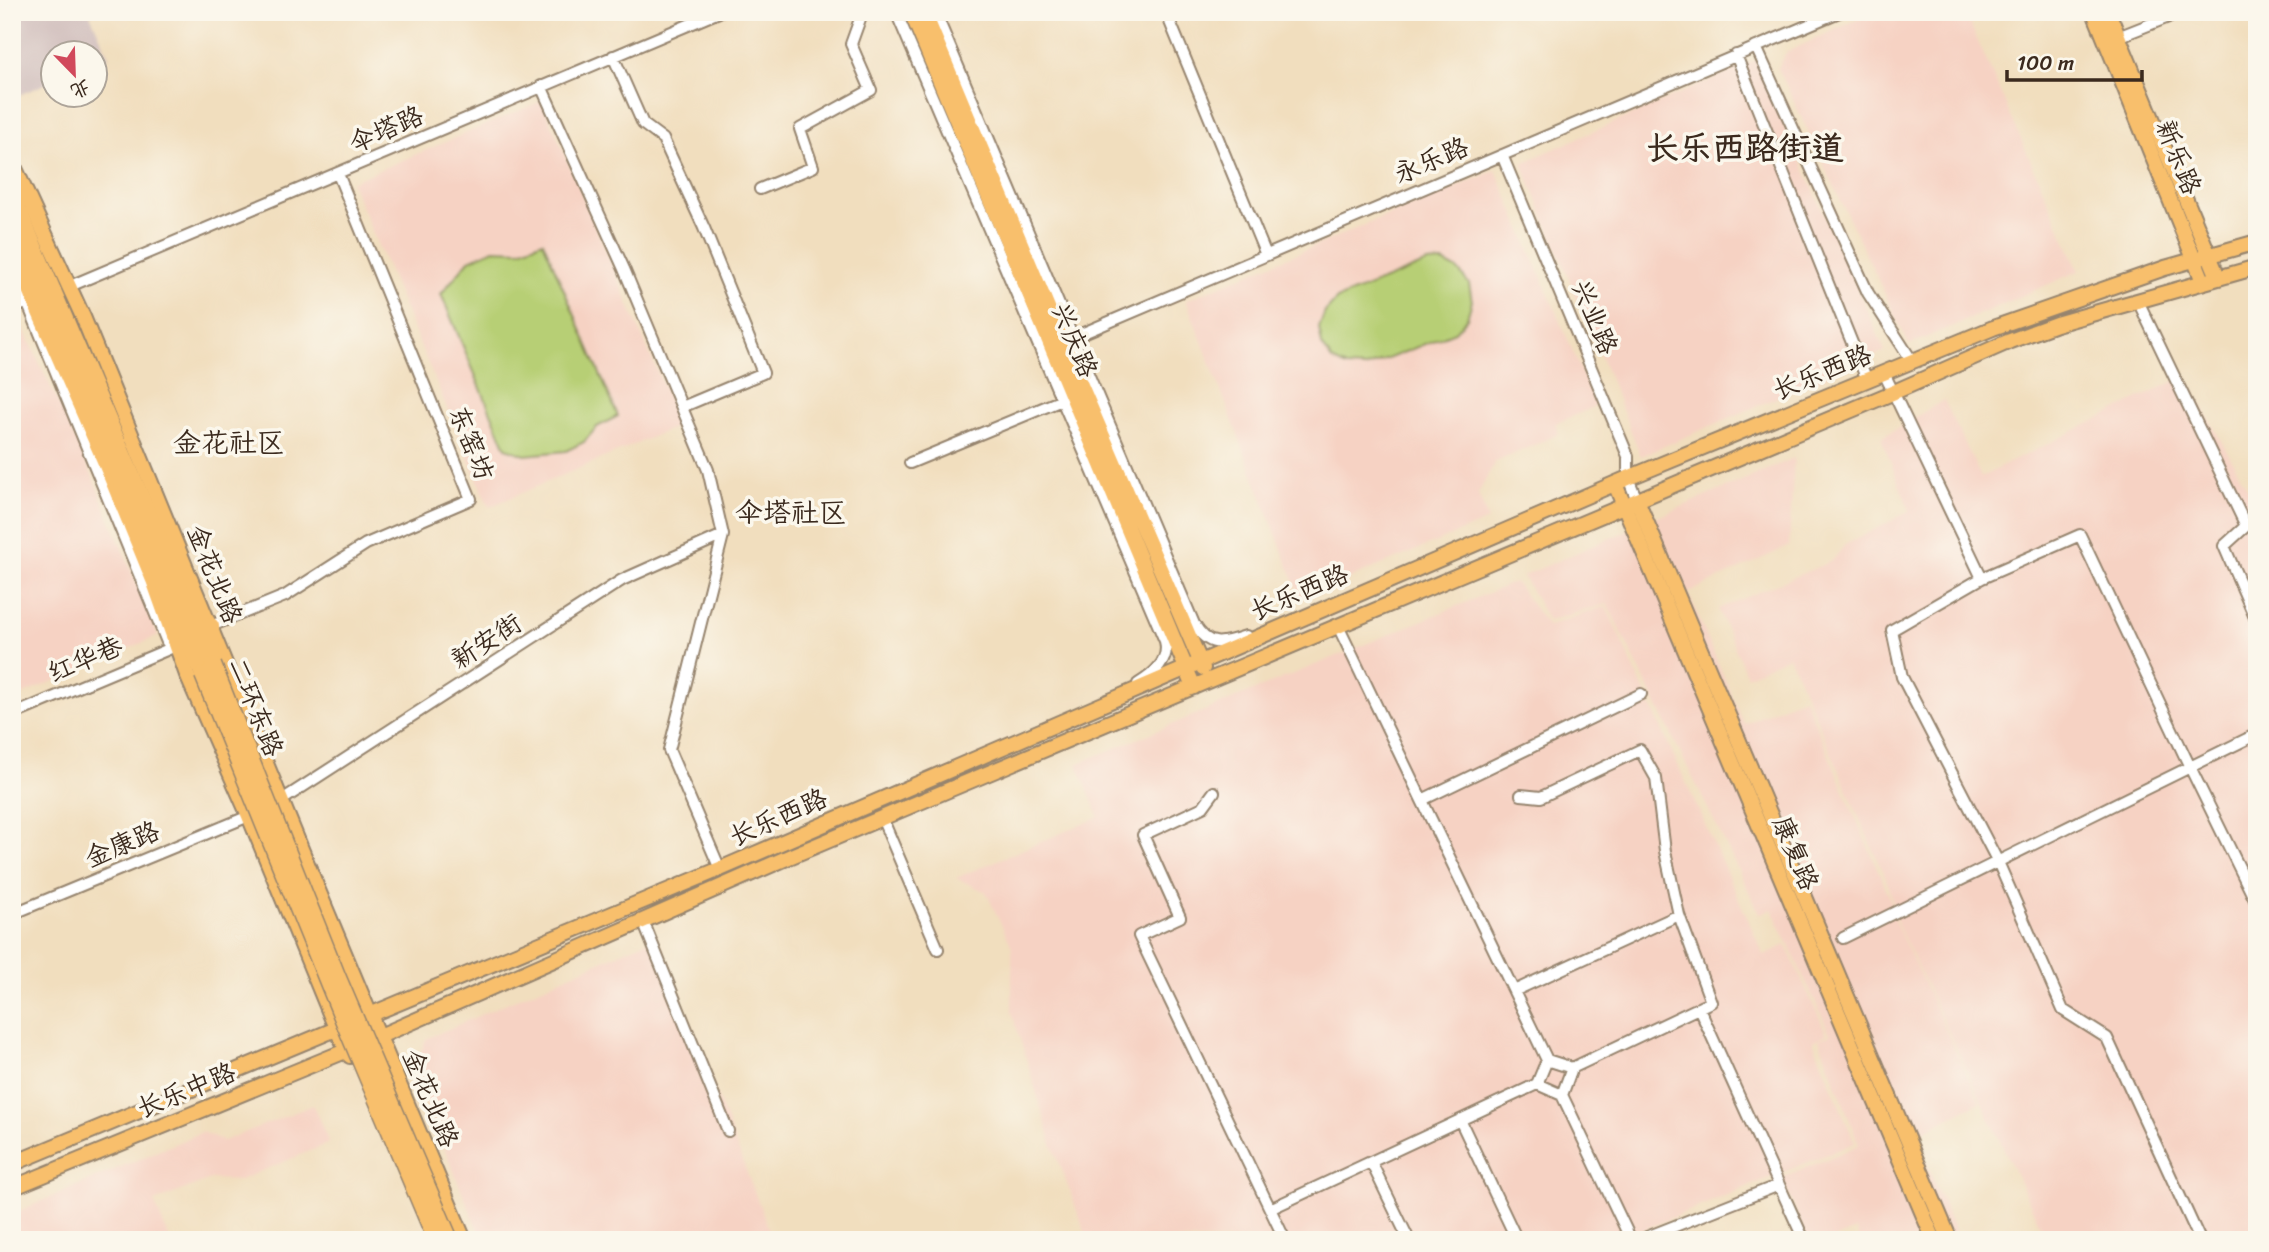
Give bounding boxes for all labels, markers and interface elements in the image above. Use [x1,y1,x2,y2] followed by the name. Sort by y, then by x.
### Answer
[38,38,108,108] north arrow
[2007,38,2141,82] scale bar
[2017,44,2074,82] text: 100 m
[65,70,96,108] text: 北
[341,92,431,166] street label: 伞塔路
[2143,112,2215,202] street label: 新乐路
[1646,119,1844,177] district label: 长乐西路街道
[1386,124,1476,196] street label: 永乐路
[1559,272,1631,362] street label: 兴业路
[1039,295,1111,385] street label: 兴庆路
[1765,331,1879,413] street label: 长乐西路
[436,398,508,488] street label: 东窑坊
[173,418,285,467] district label: 金花社区
[735,488,847,537] district label: 伞塔社区
[174,517,256,631] street label: 金花北路
[1242,551,1356,633] street label: 长乐西路
[441,600,531,682] street label: 新安街
[40,623,130,695] street label: 红华巷
[215,650,297,764] street label: 二环东路
[721,775,835,859] street label: 长乐西路
[77,808,167,880] street label: 金康路
[1760,808,1832,898] street label: 康复路
[390,1041,472,1155] street label: 金花北路
[129,1049,243,1131] street label: 长乐中路

